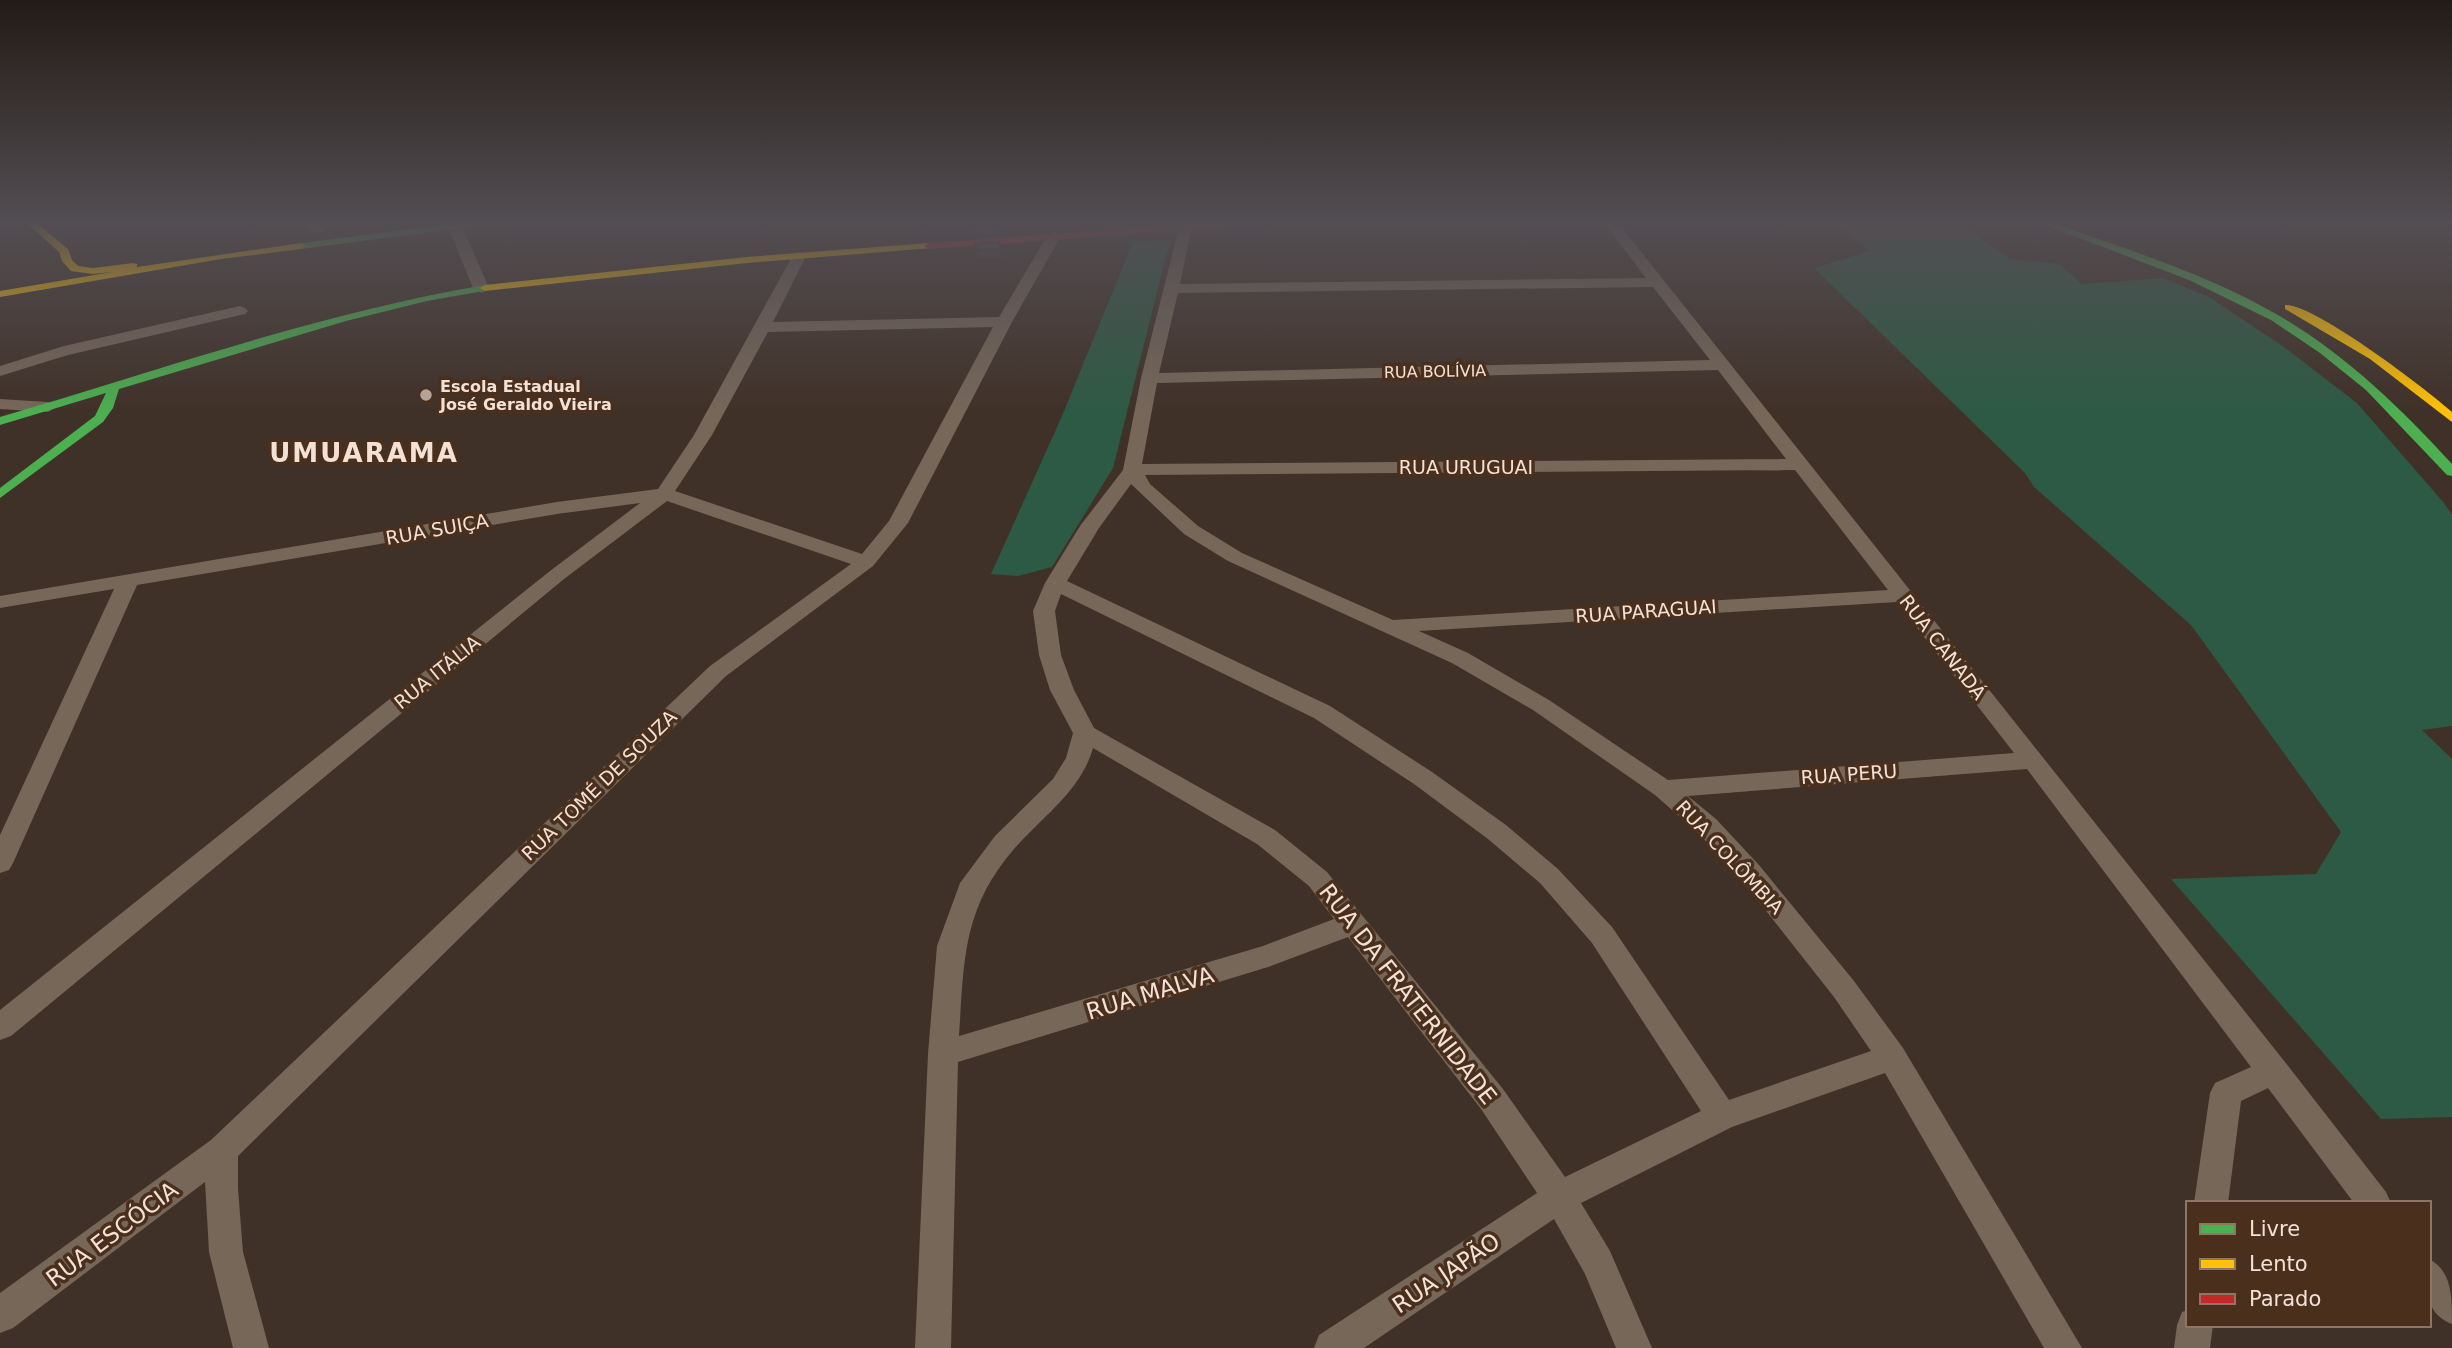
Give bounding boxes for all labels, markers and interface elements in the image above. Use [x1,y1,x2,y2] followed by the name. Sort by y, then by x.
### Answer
[1384,361,1486,382] street label: RUA BOLÍVIA
[439,377,612,414] place label: Escola Estadual José Geraldo Vieira
[418,387,434,403] marker: Escola Estadual José Geraldo Vieira
[269,438,459,468] district label: UMUARAMA
[1399,456,1533,478] street label: RUA URUGUAI
[384,509,490,549] street label: RUA SUIÇA
[1895,590,1991,704] street label: RUA CANADÁ
[1575,595,1717,627] street label: RUA PARAGUAI
[390,631,484,713] street label: RUA ITÁLIA
[517,705,681,865] street label: RUA TOMÉ DE SOUZA
[1800,760,1898,788] street label: RUA PERU
[1672,795,1789,918] street label: RUA COLÔMBIA
[1314,879,1502,1109] street label: RUA DA FRATERNIDADE
[1083,961,1217,1025] street label: RUA MALVA
[41,1175,183,1292] street label: RUA ESCÓCIA
[2186,1201,2431,1327] legend
[2249,1217,2300,1241] text: Livre
[1387,1227,1505,1318] street label: RUA JAPÃO
[2249,1252,2308,1276] text: Lento
[2249,1287,2321,1311] text: Parado

